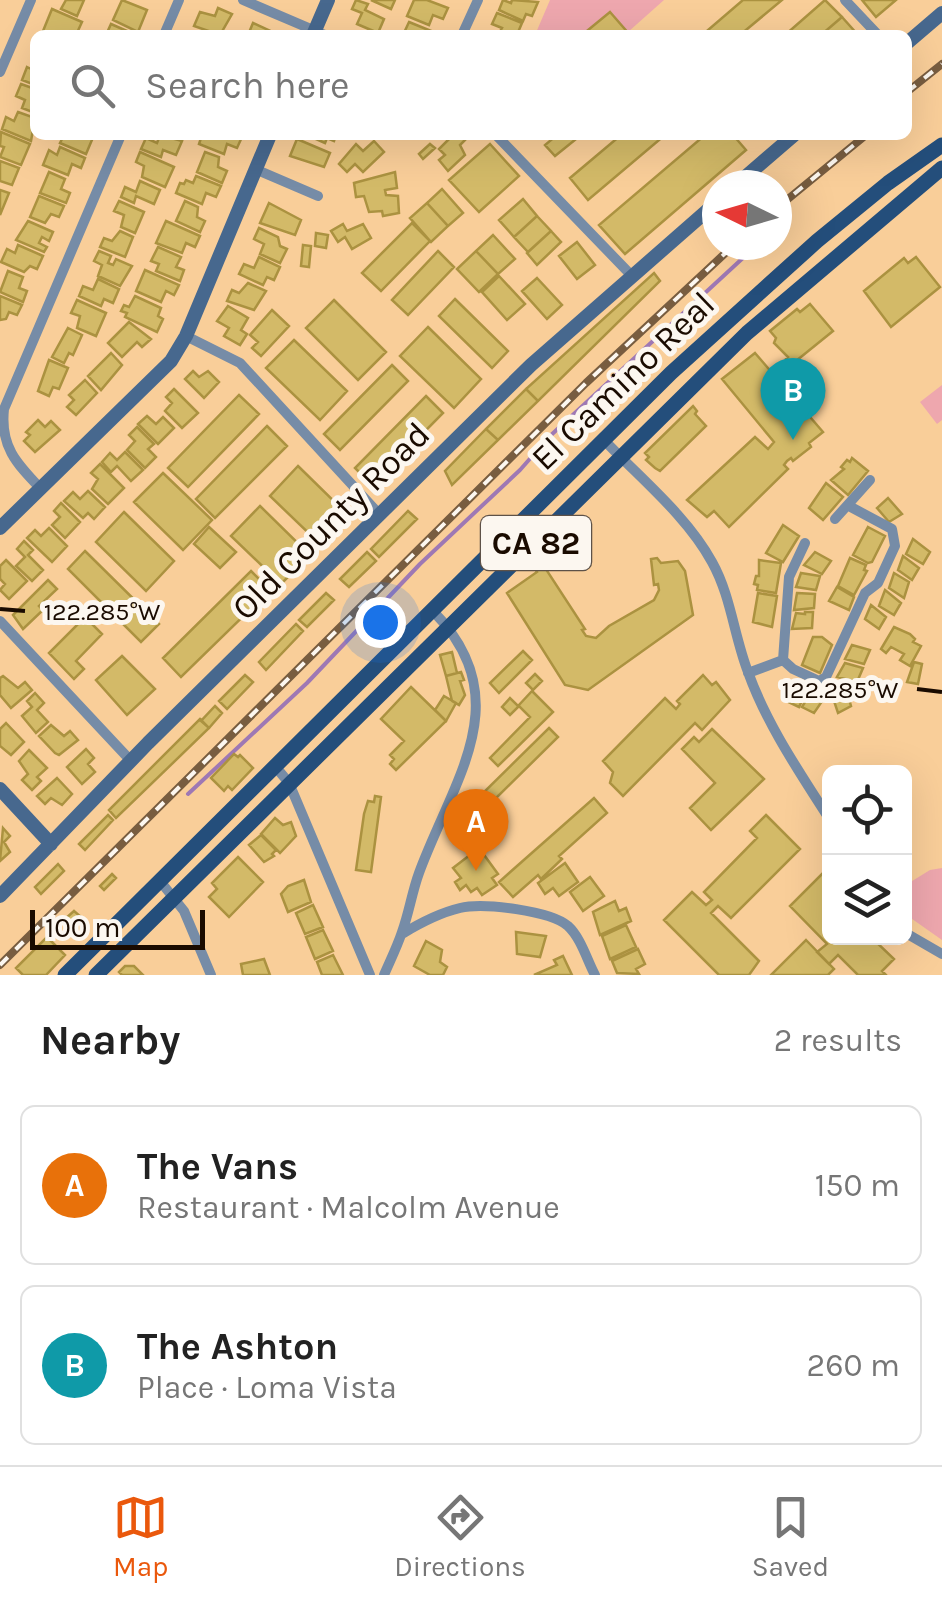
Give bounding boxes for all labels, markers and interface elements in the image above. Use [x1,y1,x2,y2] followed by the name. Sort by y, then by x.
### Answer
[30,30,912,140] search box
[65,58,120,113] icon: search
[145,63,349,108] text: Search here
[702,170,792,260] north arrow
[523,283,723,479] street label: El Camino Real
[760,358,826,440] pin: B
[224,414,438,628] street label: Old County Road
[481,516,591,570] road number: CA 82
[44,597,160,626] text: 122.285°W
[355,597,406,648] your location
[782,675,898,704] text: 122.285°W
[822,765,912,945] map controls
[822,765,912,855] button: locate
[444,788,508,871] pin: A
[822,855,912,945] button: layers
[30,905,205,950] scale bar
[45,911,120,944] text: 100 m
[40,1015,180,1065] text: Nearby
[774,1022,902,1059] text: 2 results
[137,1144,298,1189] text: The Vans
[64,1167,85,1204] text: A
[815,1167,900,1204] text: 150 m
[137,1189,560,1226] text: Restaurant · Malcolm Avenue
[137,1324,338,1369] text: The Ashton
[64,1347,85,1384] text: B
[807,1347,900,1384] text: 260 m
[137,1369,397,1406] text: Place · Loma Vista
[113,1490,168,1583] tab: Map
[394,1490,526,1583] tab: Directions
[752,1490,829,1583] tab: Saved

